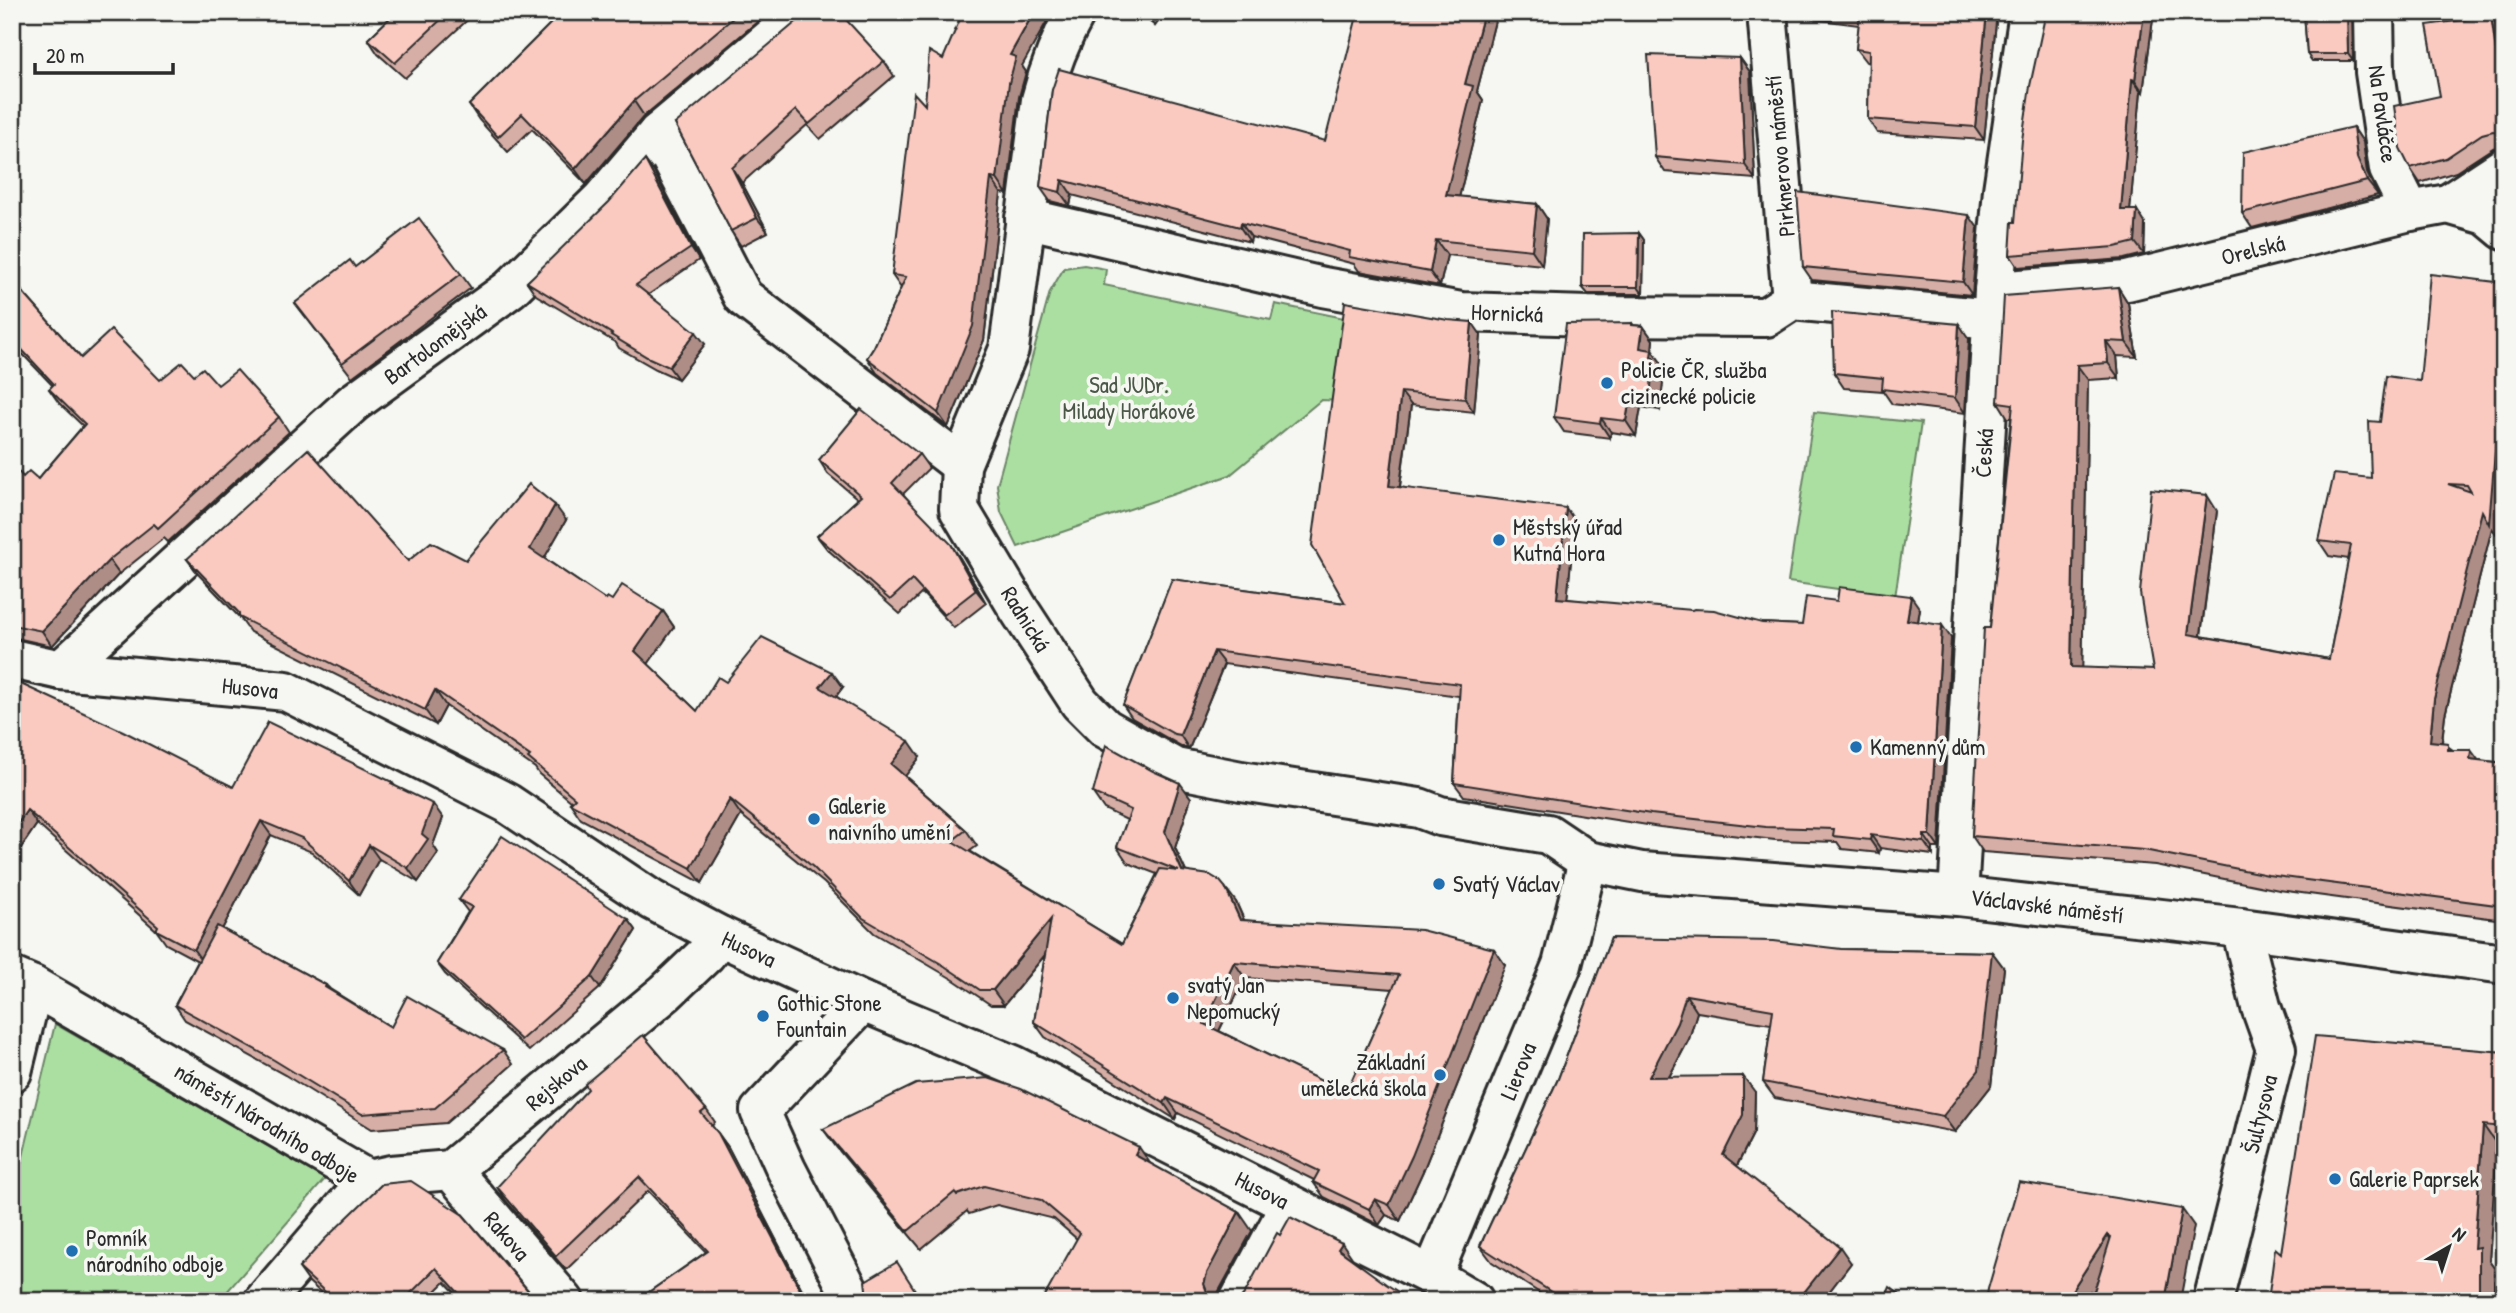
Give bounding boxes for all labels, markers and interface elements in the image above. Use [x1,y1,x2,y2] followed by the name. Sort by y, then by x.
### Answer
[35,32,173,76] scale bar
[46,41,84,70] text: 20 m
[2361,63,2406,165] street label: Na Pavláčce
[1757,74,1802,238] street label: Pirknerovo náměstí
[2218,227,2288,272] street label: Orelská
[377,296,492,391] street label: Bartolomějská
[1471,296,1543,329] street label: Hornická
[1621,354,1767,411] place label: Policie ČR, služba cizinecké policie
[1062,369,1196,426] park label: Sad JUDr. Milady Horákové
[1599,375,1615,391] marker: Policie ČR, služba cizinecké policie
[1967,428,2000,478] street label: Česká
[1513,511,1622,568] place label: Městský úřad Kutná Hora
[1491,532,1507,548] marker: Městský úřad Kutná Hora
[994,580,1059,657] street label: Radnická
[220,669,280,706] street label: Husova
[1870,731,1985,762] place label: Kamenný dům
[1848,739,1864,755] marker: Kamenný dům
[828,790,951,847] place label: Galerie naivního umění
[806,811,822,827] marker: Galerie naivního umění
[1453,868,1560,899] place label: Svatý Václav
[1431,876,1447,892] marker: Svatý Václav
[1969,881,2125,930] street label: Václavské náměstí
[717,923,781,974] street label: Husova
[1187,969,1281,1026] place label: svatý Jan Nepomucký
[776,987,882,1044] place label: Gothic Stone Fountain
[1165,990,1181,1006] marker: svatý Jan Nepomucký
[755,1008,771,1024] marker: Gothic Stone Fountain
[1492,1038,1543,1104] street label: Lierova
[1301,1046,1426,1103] place label: Základní umělecká škola
[519,1048,593,1117] street label: Rejskova
[169,1055,366,1190] street label: náměstí Národního odboje
[1432,1067,1448,1083] marker: Základní umělecká škola
[2235,1071,2284,1156] street label: Šultysova
[1230,1163,1294,1216] street label: Husova
[2349,1163,2480,1194] place label: Galerie Paprsek
[2327,1171,2343,1187] marker: Galerie Paprsek
[477,1204,538,1267] street label: Rakova
[2414,1212,2484,1282] north arrow
[2448,1221,2472,1247] text: N
[86,1222,224,1279] place label: Pomník národního odboje
[64,1243,80,1259] marker: Pomník národního odboje

